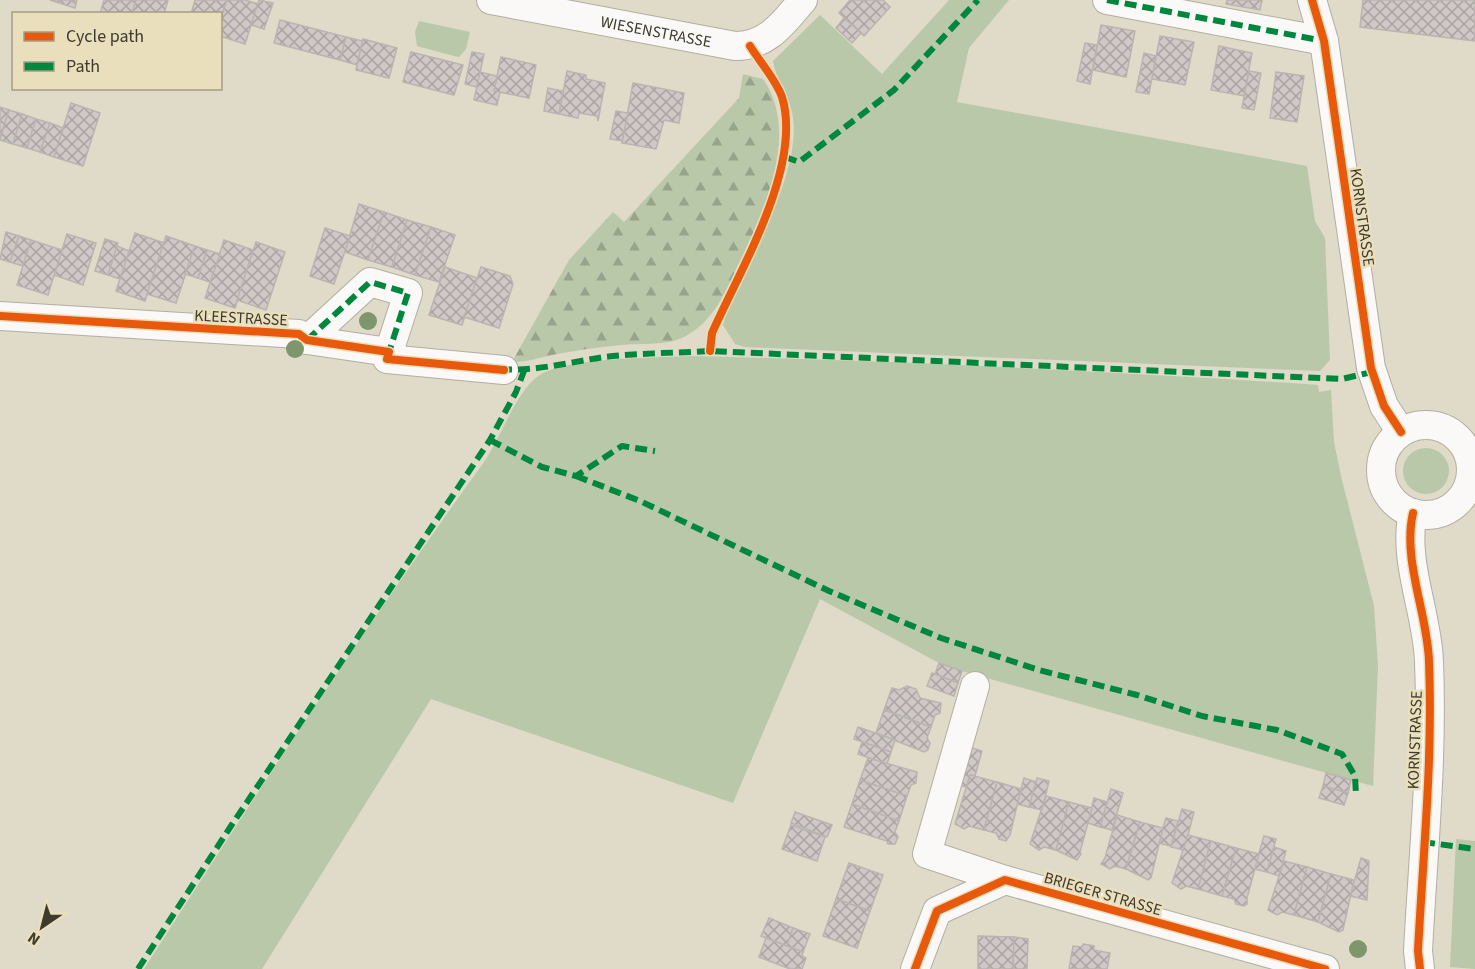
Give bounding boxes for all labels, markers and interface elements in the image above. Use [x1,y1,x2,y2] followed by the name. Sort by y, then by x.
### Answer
[599,11,713,53] street label: WIESENSTRASSE
[12,12,222,90] legend
[66,24,144,49] text: Cycle path
[66,54,100,79] text: Path
[1344,167,1380,268] street label: KORNSTRASSE
[194,305,288,331] street label: KLEESTRASSE
[1402,690,1428,790] street label: KORNSTRASSE
[1041,867,1164,921] street label: BRIEGER STRASSE
[12,897,72,957] north arrow
[23,926,45,951] text: N

